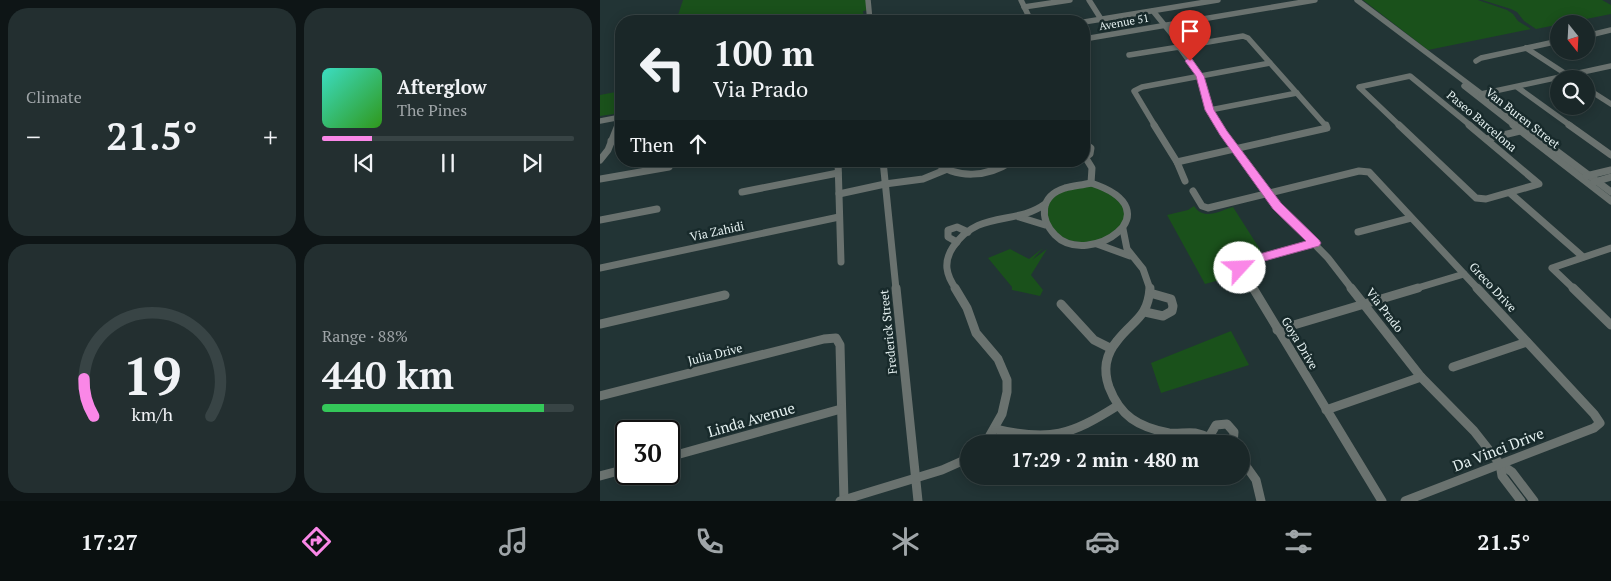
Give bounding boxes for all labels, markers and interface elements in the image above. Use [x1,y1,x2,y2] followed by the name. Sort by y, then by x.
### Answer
[1169,10,1211,61] pin
[1098,11,1150,33] street label: Avenue 51
[1550,15,1595,60] north arrow
[1550,15,1595,115] map controls
[1176,17,1204,45] icon: arrive
[713,30,814,76] text: 100 m
[630,35,695,100] icon: left
[1550,70,1595,115] button: search
[397,74,487,99] text: Afterglow
[713,74,808,103] text: Via Prado
[1483,84,1564,152] street label: Van Buren Street
[26,86,82,108] text: Climate
[1444,87,1520,155] street label: Paseo Barcelona
[397,99,467,121] text: The Pines
[106,111,198,161] text: 21.5°
[26,118,41,155] text: −
[263,118,278,155] text: +
[684,130,712,158] icon: ahead
[630,132,674,157] text: Then
[350,149,378,177] icon: previous
[434,149,462,177] icon: pause
[518,149,546,177] icon: next
[688,218,746,244] street label: Via Zahidi
[1213,241,1265,293] position arrow
[1466,259,1520,315] street label: Greco Drive
[1363,285,1407,335] street label: Via Prado
[876,289,900,375] street label: Frederick Street
[1279,314,1321,372] street label: Goya Drive
[322,325,408,347] text: Range · 88%
[686,340,744,368] street label: Julia Drive
[123,341,181,410] text: 19
[322,350,454,400] text: 440 km
[705,397,797,441] street label: Linda Avenue
[131,402,173,426] text: km/h
[615,420,680,485] speed limit sign: 30
[1450,422,1546,476] street label: Da Vinci Drive
[1011,447,1199,472] text: 17:29 · 2 min · 480 m
[299,524,334,559] icon: directions
[496,524,531,559] icon: music
[692,524,727,559] icon: phone
[888,524,923,559] icon: climate
[1085,524,1120,559] icon: car
[1281,524,1316,559] icon: filters
[81,527,138,556] text: 17:27
[1477,527,1530,556] text: 21.5°

